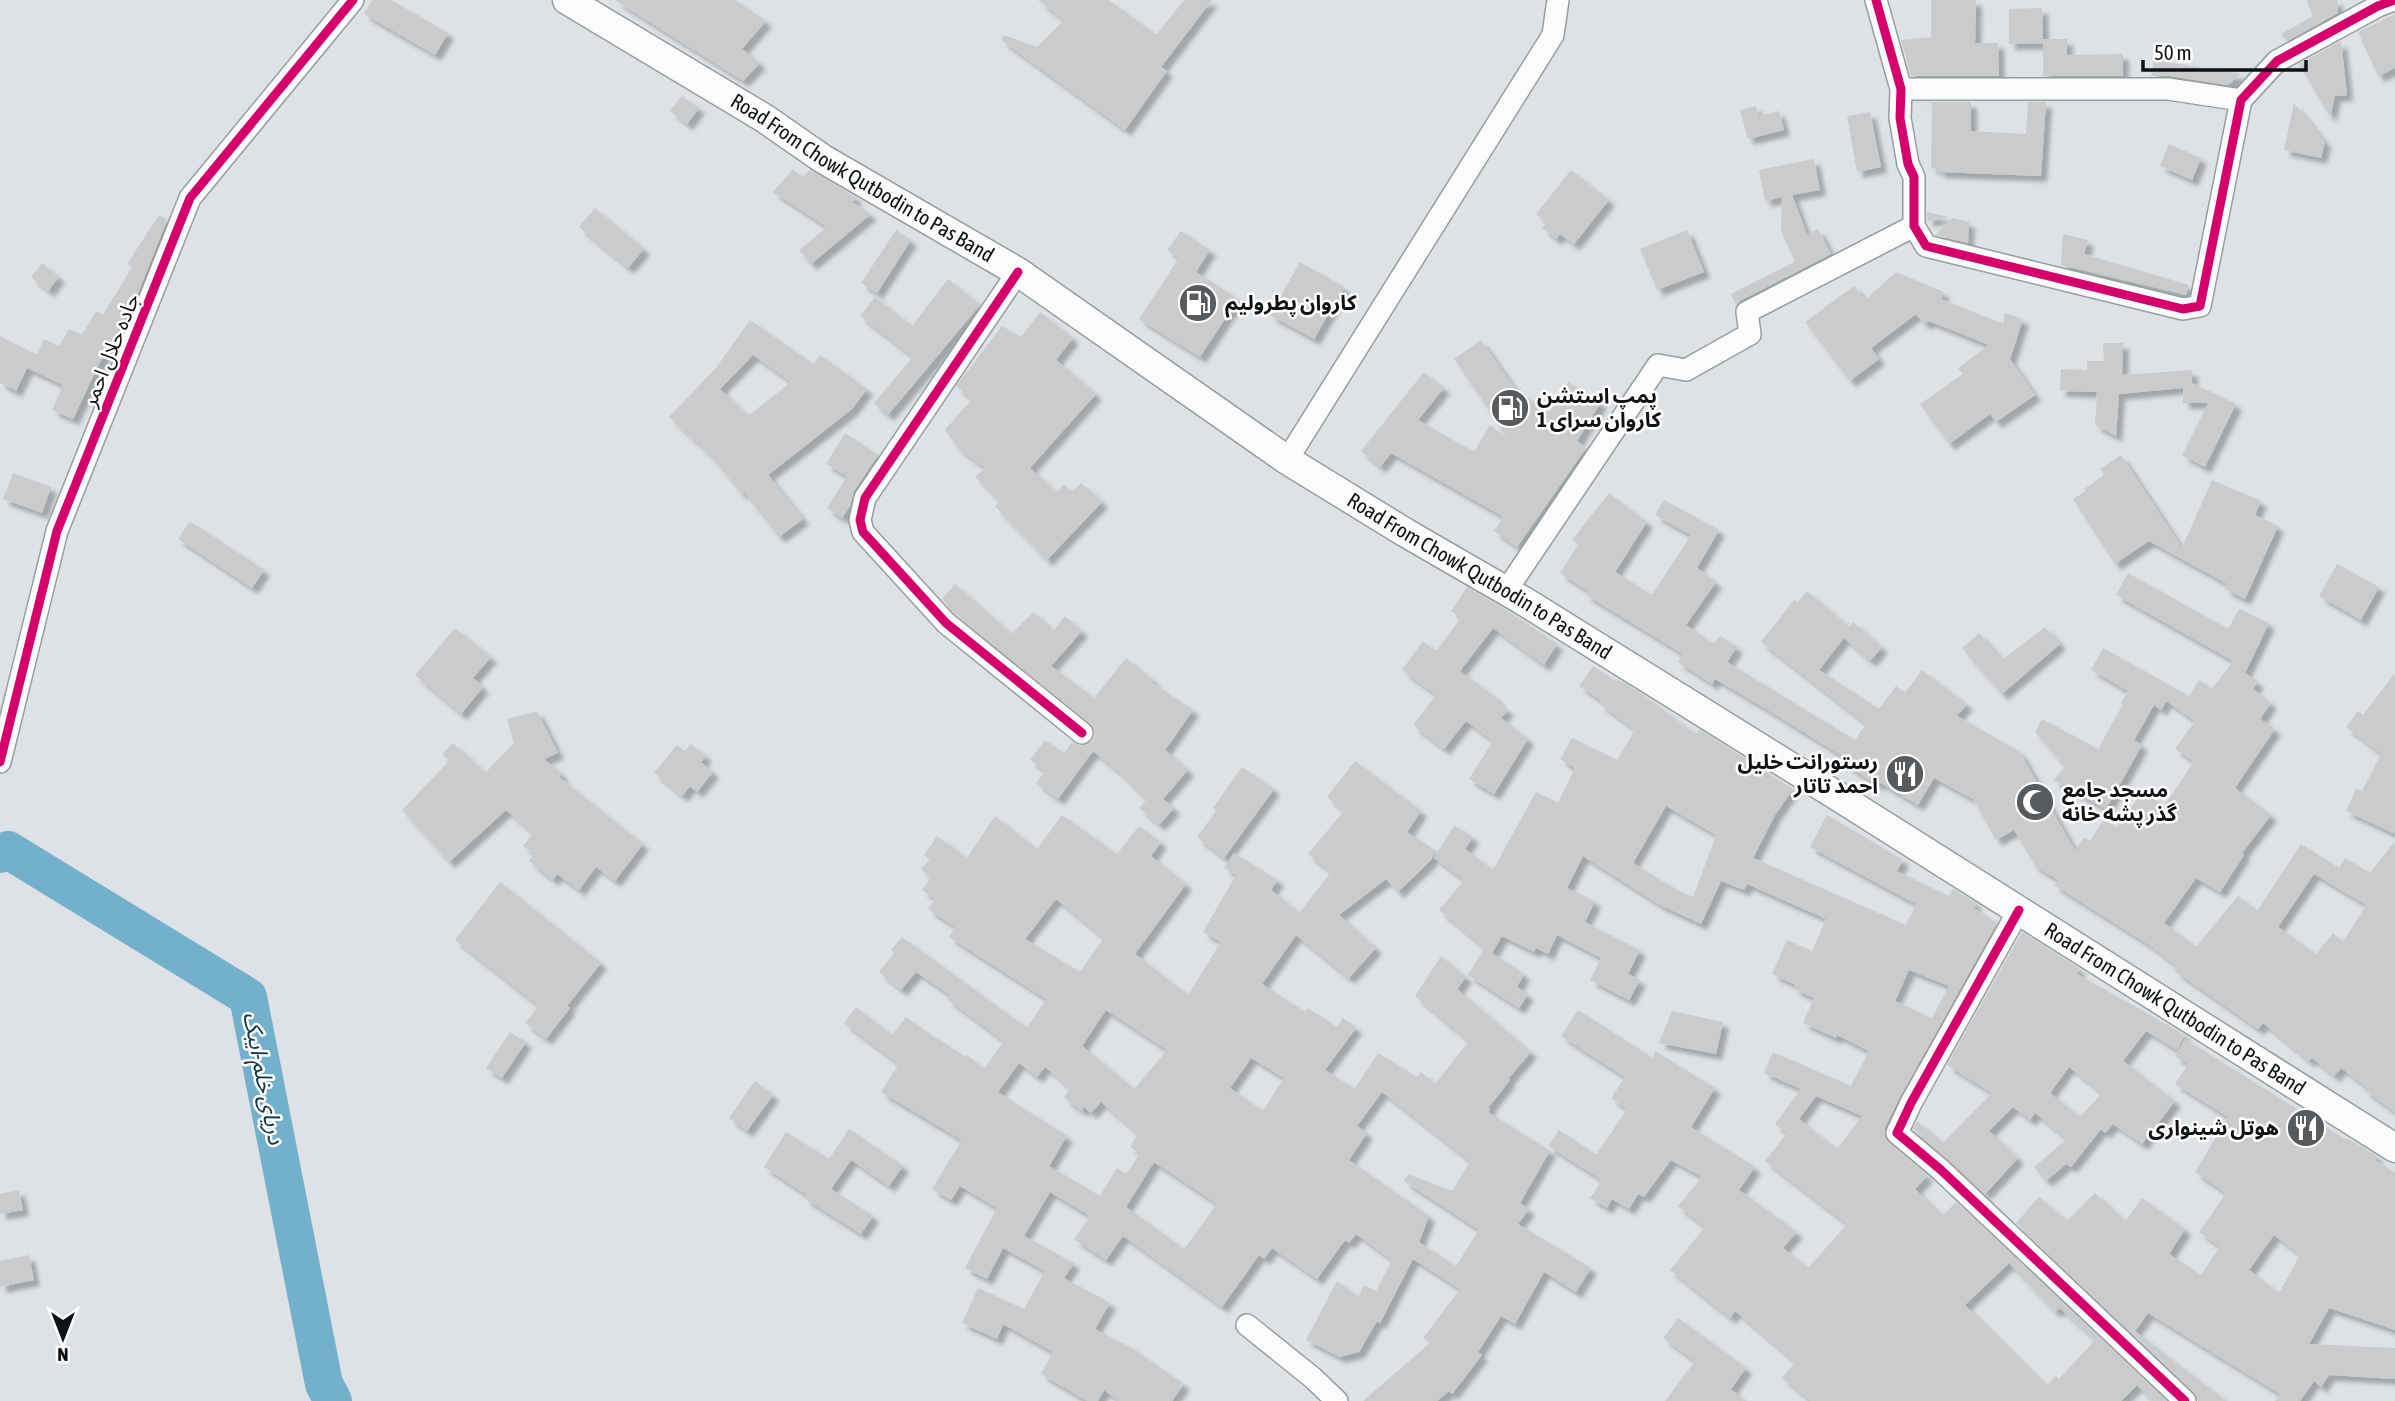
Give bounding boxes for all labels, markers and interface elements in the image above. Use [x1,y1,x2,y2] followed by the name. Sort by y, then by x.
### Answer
[2143,28,2306,72] scale bar
[2154,40,2192,64] text: 50 m
[727,88,999,266] street label: Road From Chowk Qutbodin to Pas Band
[1177,282,1219,324] fuel station icon: کاروان پطرولیم
[76,289,145,411] street label: جاده حلال احمر
[1225,290,1357,318] place label: کاروان پطرولیم
[1537,383,1661,432] place label: پمپ استشن کاروان سرای 1
[1489,387,1531,429] fuel station icon: پمپ استشن کاروان سرای 1
[1344,487,1617,664] street label: Road From Chowk Qutbodin to Pas Band
[1738,749,1878,798] place label: رستورانت خلیل احمد تاتار
[1884,753,1926,795] restaurant icon: رستورانت خلیل احمد تاتار
[2062,777,2177,828] place label: مسجد جامع گذر پشه خانه
[2014,781,2056,823] mosque icon: مسجد جامع گذر پشه خانه
[2041,917,2310,1099] street label: Road From Chowk Qutbodin to Pas Band
[233,1009,290,1149] water label: دریای خلم-ایبک
[2285,1107,2327,1149] restaurant icon: هوتل شینواری
[2148,1115,2279,1140] place label: هوتل شینواری
[28,1303,98,1373] north arrow
[57,1344,69,1366] text: N

